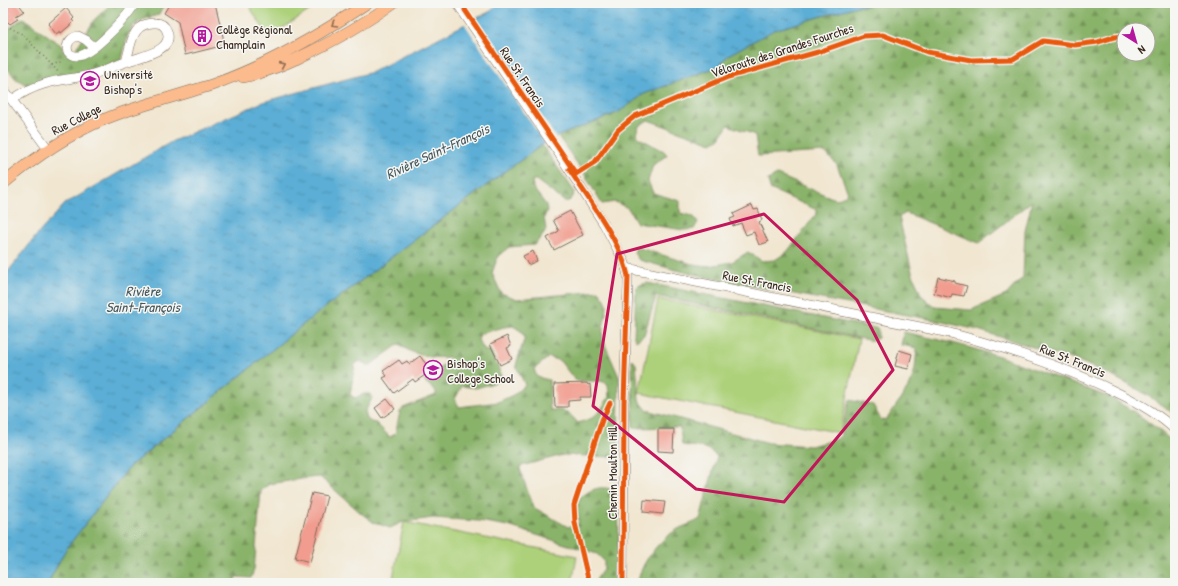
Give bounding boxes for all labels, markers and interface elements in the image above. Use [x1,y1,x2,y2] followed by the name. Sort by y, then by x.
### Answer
[708,18,856,82] street label: Véloroute des Grandes Fourches
[331,19,338,27] one-way arrow
[216,20,293,53] place label: Collège Régional Champlain
[1116,22,1156,62] north arrow
[191,25,213,47] building icon: Collège Régional Champlain
[496,43,550,111] street label: Rue St. Francis
[1135,43,1149,57] text: N
[277,62,285,70] one-way arrow
[104,65,153,98] place label: Université Bishop's
[79,70,101,92] school or university icon: Université Bishop's
[48,99,104,139] street label: Rue College
[382,118,493,183] water label: Rivière Saint-François
[721,266,793,296] street label: Rue St. Francis
[106,281,182,316] water label: Rivière Saint-François
[1038,339,1108,381] street label: Rue St. Francis
[447,354,515,387] place label: Bishop's College School
[422,359,444,381] school or university icon: Bishop's College School
[603,426,621,520] street label: Chemin Moulton Hill

